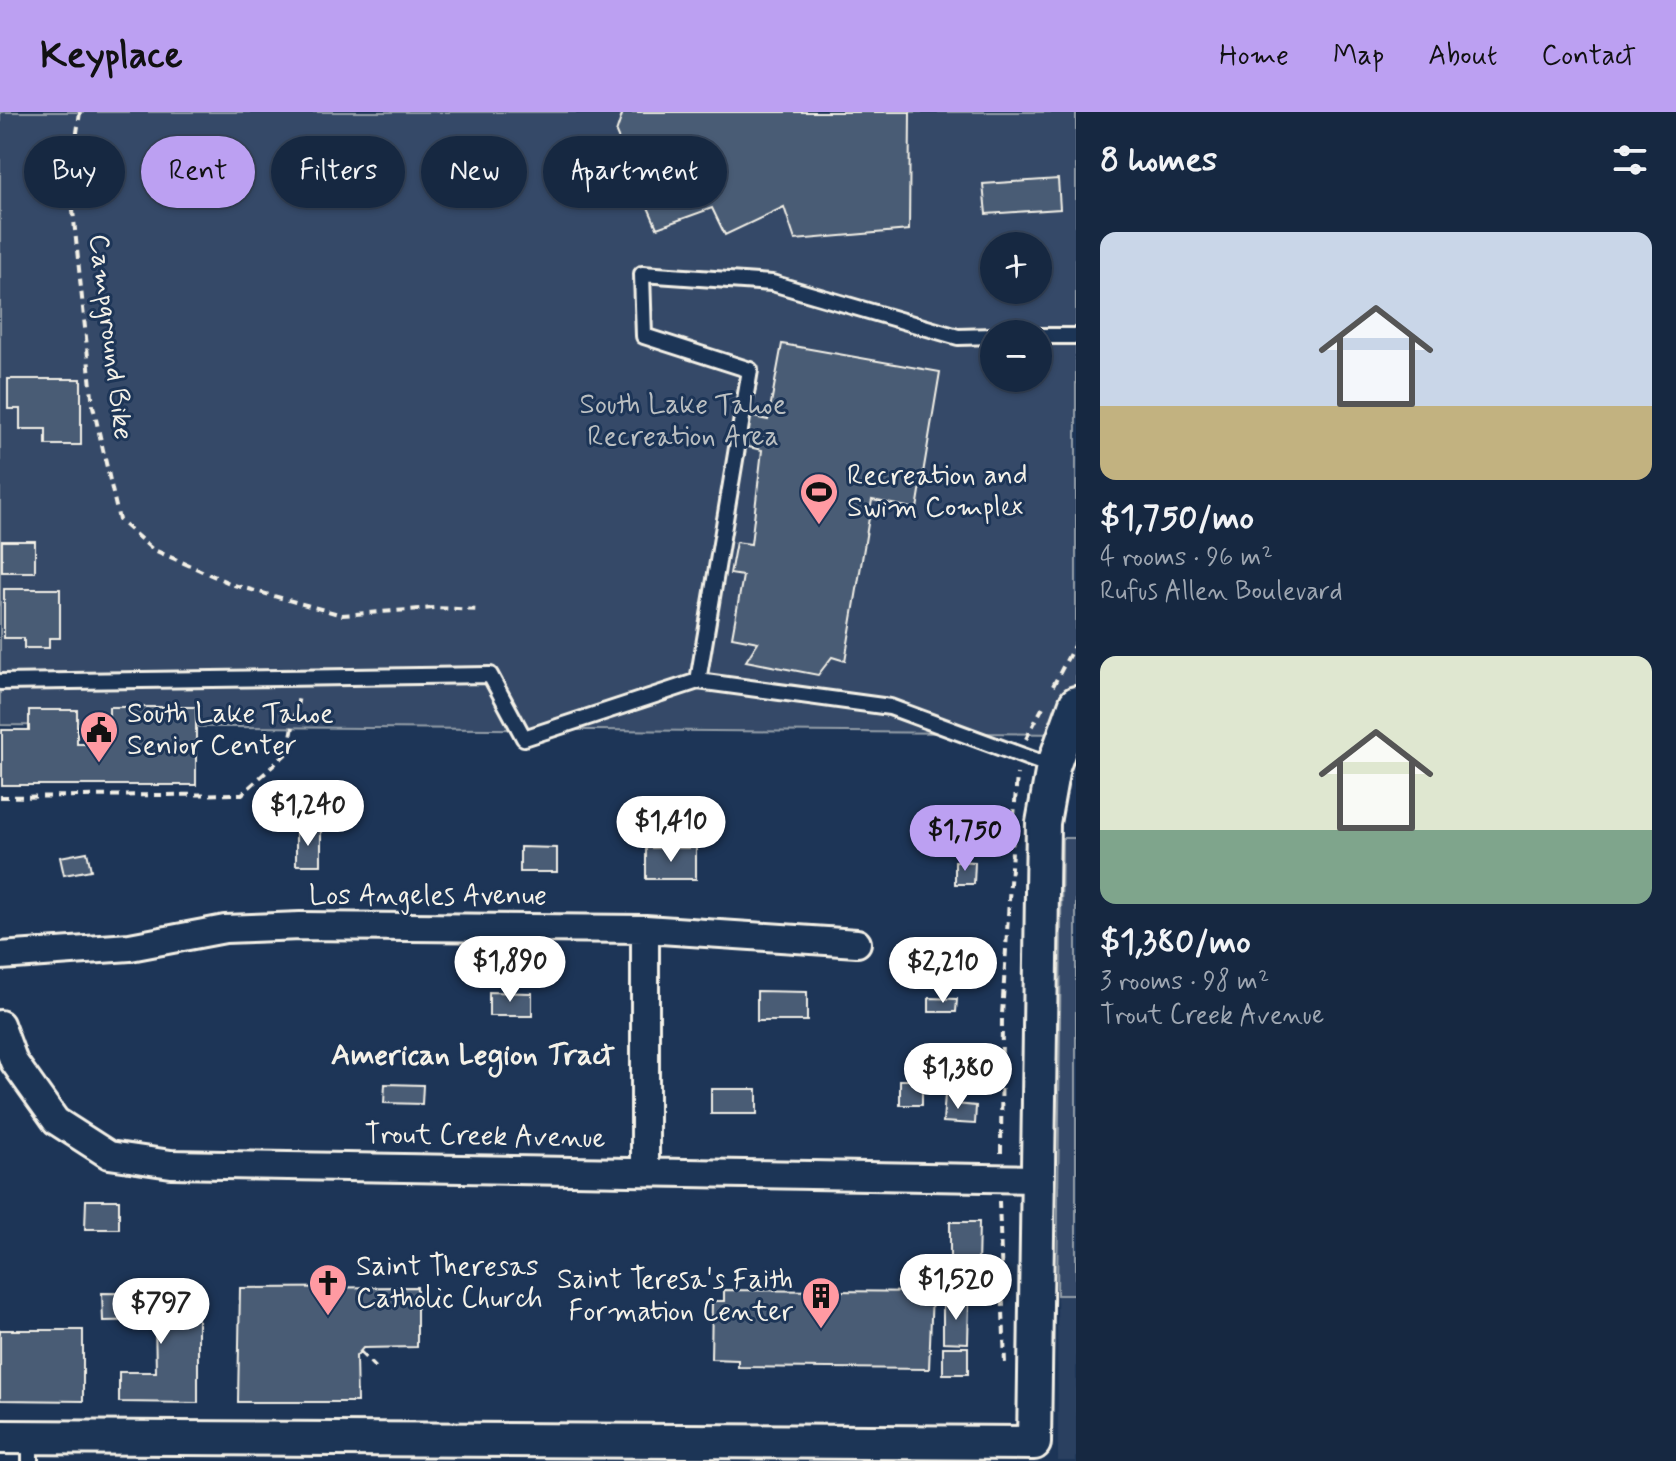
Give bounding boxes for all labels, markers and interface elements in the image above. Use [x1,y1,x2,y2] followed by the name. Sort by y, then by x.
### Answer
[40,32,183,81] text: Keyplace
[1219,38,1289,75] text: Home
[1333,38,1384,75] text: Map
[1428,38,1497,75] text: About
[1541,38,1636,75] text: Contact
[24,136,125,208] chip: Buy
[141,136,255,208] chip: Rent
[271,136,405,208] chip: Filters
[421,136,527,208] chip: New
[543,136,727,208] chip: Apartment
[1100,138,1217,183] text: 8 homes
[1608,138,1652,182] icon: filters
[79,232,141,442] street label: Campground Bike
[980,232,1052,392] map controls
[980,232,1052,304] button: +
[1304,284,1448,428] icon: home
[980,320,1052,392] button: −
[580,387,786,456] park label: South Lake Tahoe Recreation Area
[847,458,1028,527] place label: Recreation and Swim Complex
[798,471,840,526] sports icon: Recreation and Swim Complex
[1100,496,1254,541] text: $1,750/mo
[1100,541,1273,575] text: 4 rooms · 96 m²
[1100,575,1343,609] text: Rufus Allen Boulevard
[127,696,334,765] place label: South Lake Tahoe Senior Center
[1304,708,1448,852] icon: home
[78,709,120,764] public building icon: South Lake Tahoe Senior Center
[243,780,373,848] pin: $1,240
[270,789,346,823] text: $1,240
[606,796,736,864] pin: $1,410
[635,805,707,839] text: $1,410
[900,805,1030,873] pin: $1,750
[928,814,1002,848] text: $1,750
[309,878,547,915] street label: Los Angeles Avenue
[1100,920,1251,965] text: $1,380/mo
[445,936,575,1004] pin: $1,890
[878,937,1008,1005] pin: $2,210
[472,945,548,979] text: $1,890
[907,946,979,980] text: $2,210
[1100,965,1269,999] text: 3 rooms · 98 m²
[1100,999,1324,1033] text: Trout Creek Avenue
[331,1036,616,1078] district label: American Legion Tract
[893,1043,1023,1111] pin: $1,380
[922,1052,994,1086] text: $1,380
[364,1116,606,1158] street label: Trout Creek Avenue
[356,1249,543,1318] place label: Saint Theresas Catholic Church
[891,1254,1021,1322] pin: $1,520
[307,1262,349,1317] church icon: Saint Theresas Catholic Church
[557,1262,793,1331] place label: Saint Teresa's Faith Formation Center
[918,1263,994,1297] text: $1,520
[800,1275,842,1330] building icon: Saint Teresa's Faith Formation Center
[114,1278,208,1346] pin: $797
[130,1287,192,1321] text: $797

